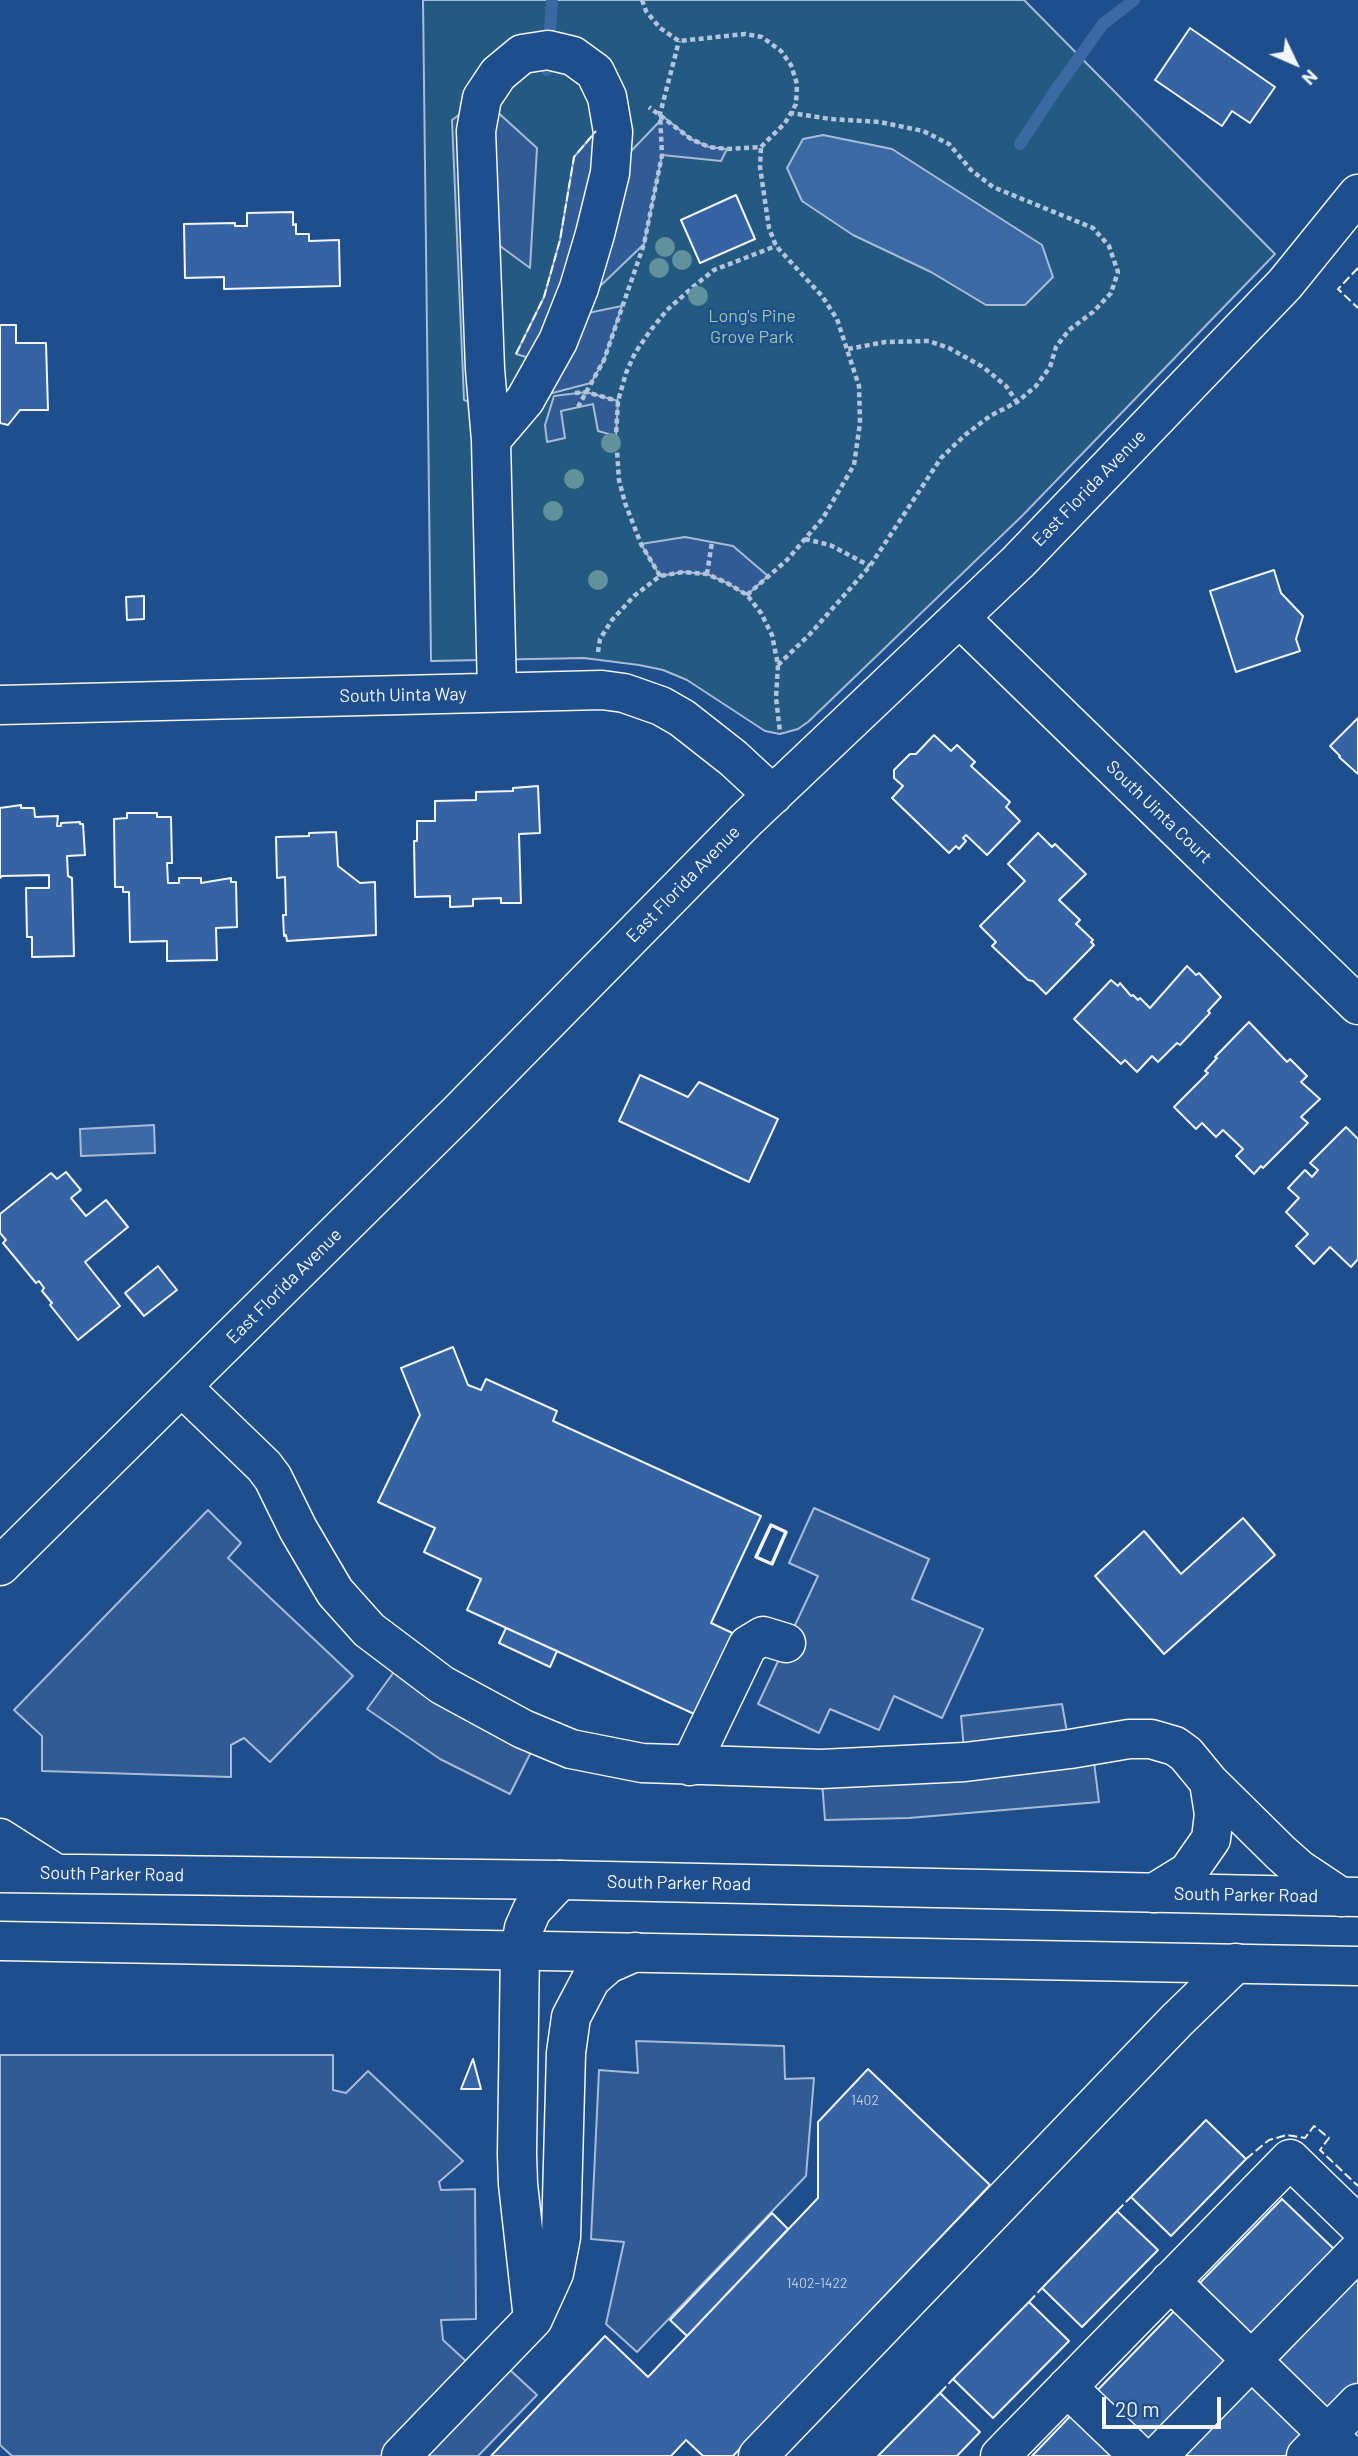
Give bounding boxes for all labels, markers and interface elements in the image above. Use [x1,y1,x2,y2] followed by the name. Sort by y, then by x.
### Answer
[1260,28,1330,98] north arrow
[1298,65,1323,90] text: N
[708,305,796,348] park label: Long's Pine Grove Park
[1028,425,1150,551] street label: East Florida Avenue
[339,683,467,707] street label: South Uinta Way
[1102,756,1216,868] street label: South Uinta Court
[622,821,744,947] street label: East Florida Avenue
[222,1224,346,1348] street label: East Florida Avenue
[40,1862,184,1886] street label: South Parker Road
[607,1871,751,1895] street label: South Parker Road
[1174,1883,1318,1907] street label: South Parker Road
[851,2092,879,2108] house number: 1402
[786,2275,848,2291] house number: 1402-1422
[1106,2382,1225,2426] scale bar
[1115,2396,1160,2421] text: 20 m

